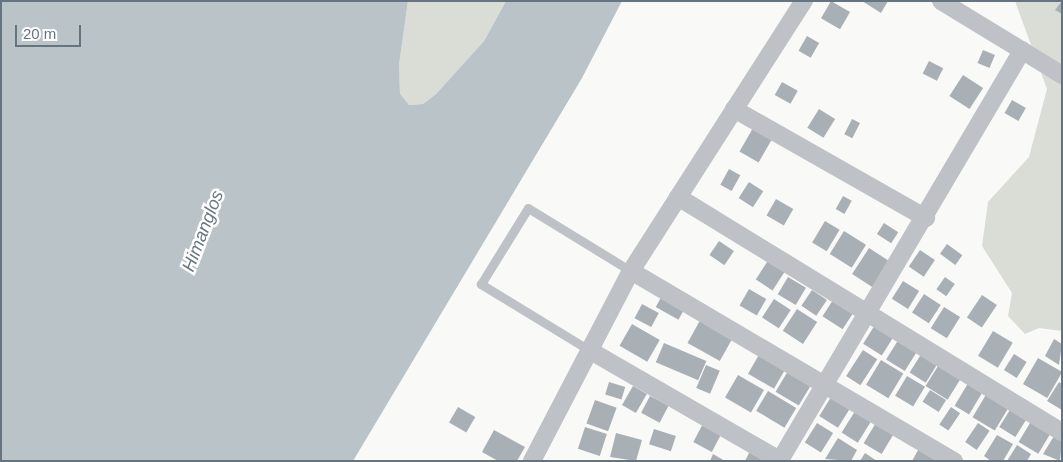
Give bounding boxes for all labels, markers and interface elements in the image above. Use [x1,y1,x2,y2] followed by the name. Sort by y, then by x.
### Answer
[18,15,84,47] scale bar
[23,25,56,42] text: 20 m
[178,187,228,275] water label: Himanglos

